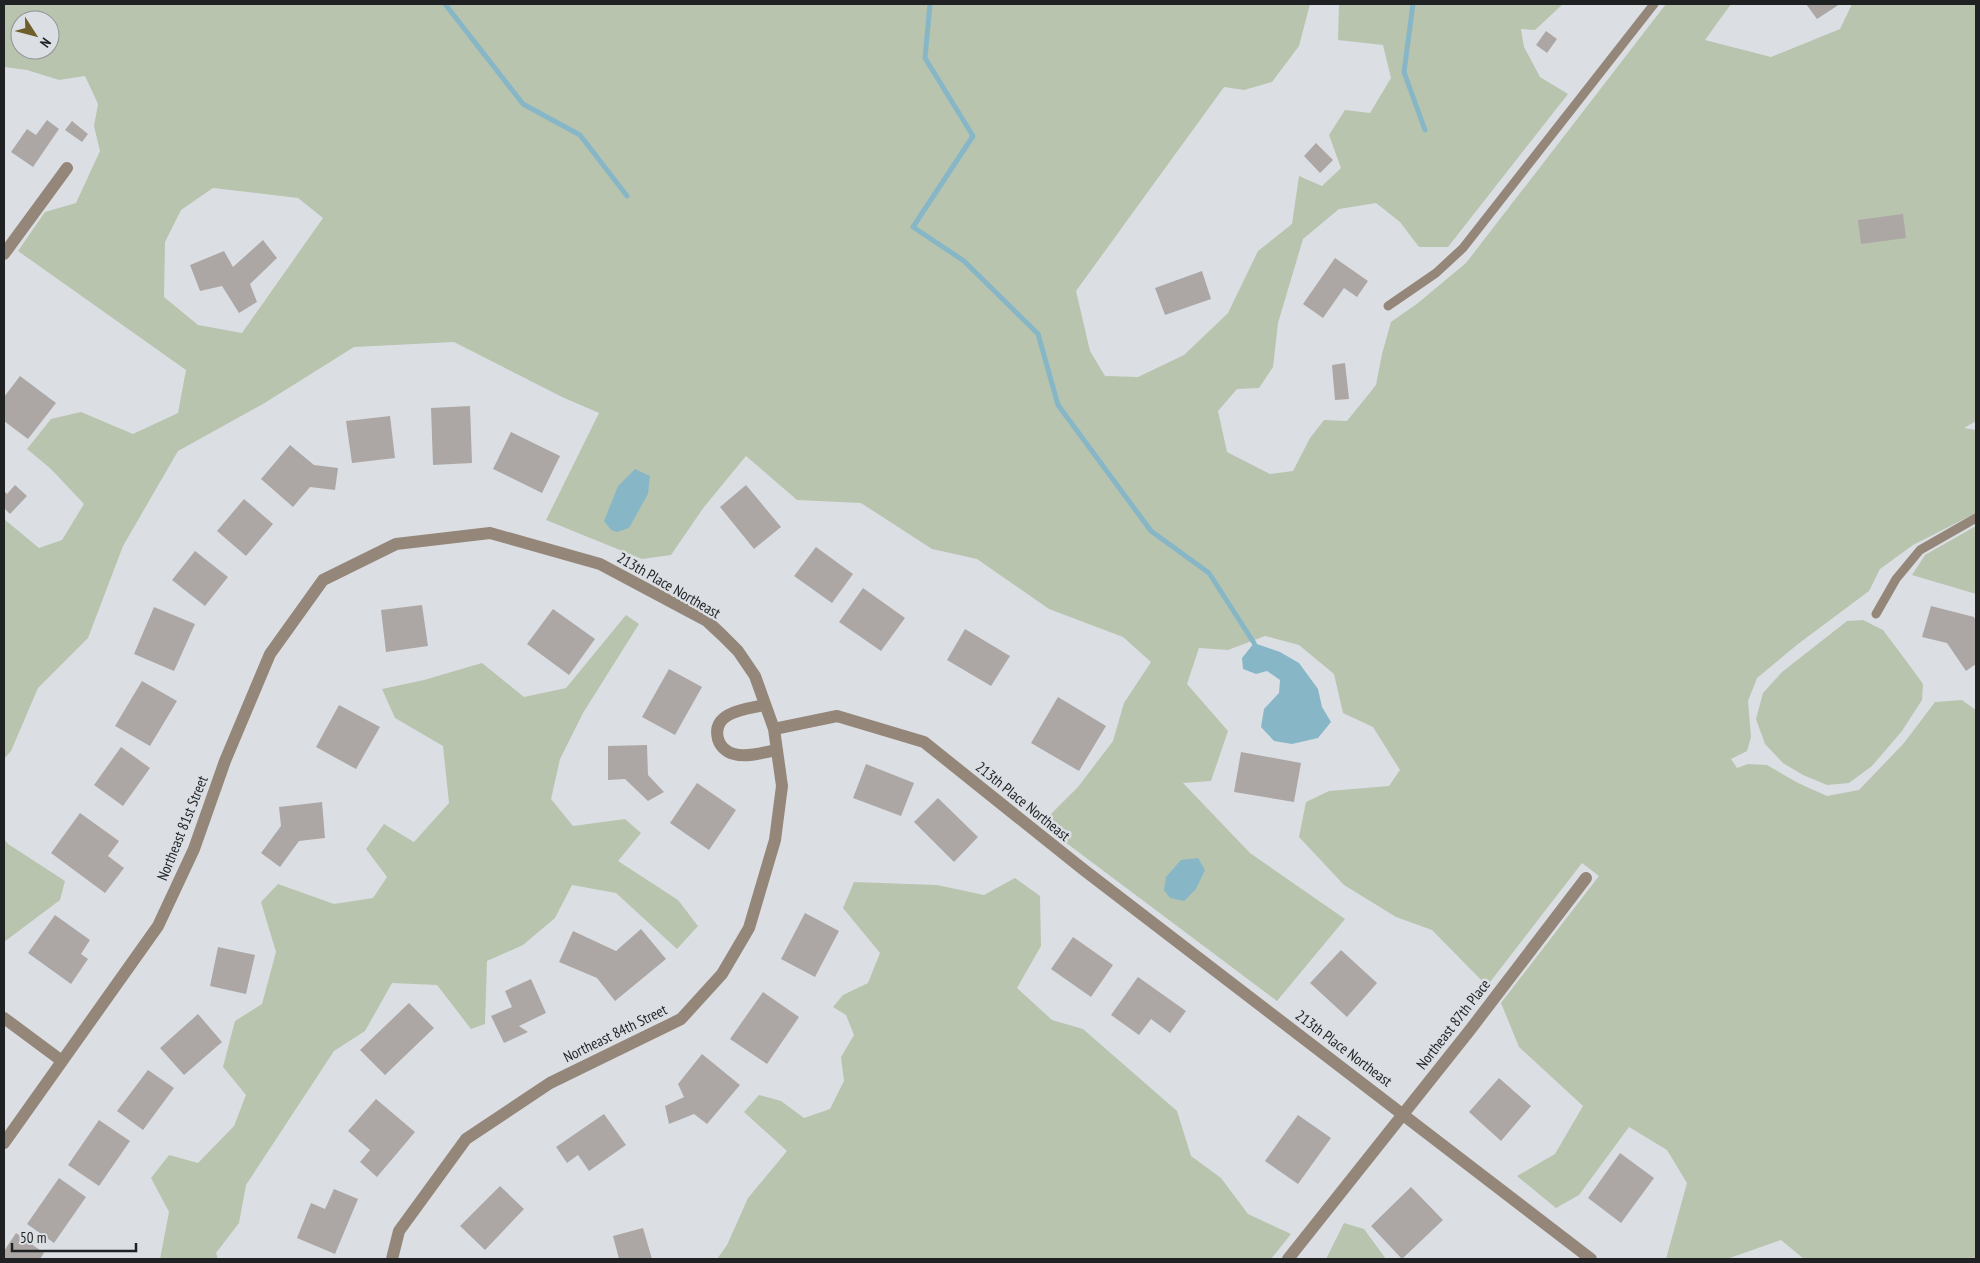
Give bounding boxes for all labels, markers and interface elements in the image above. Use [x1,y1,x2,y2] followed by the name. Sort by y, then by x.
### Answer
[10,10,60,60] north arrow
[36,34,55,51] text: N
[614,548,724,622] street label: 213th Place Northeast
[972,757,1074,845] street label: 213th Place Northeast
[152,773,212,883] street label: Northeast 81st Street
[1412,975,1494,1073] street label: Northeast 87th Place
[560,1000,670,1066] street label: Northeast 84th Street
[1292,1006,1396,1090] street label: 213th Place Northeast
[12,1220,136,1252] scale bar
[20,1228,46,1247] text: 50 m

